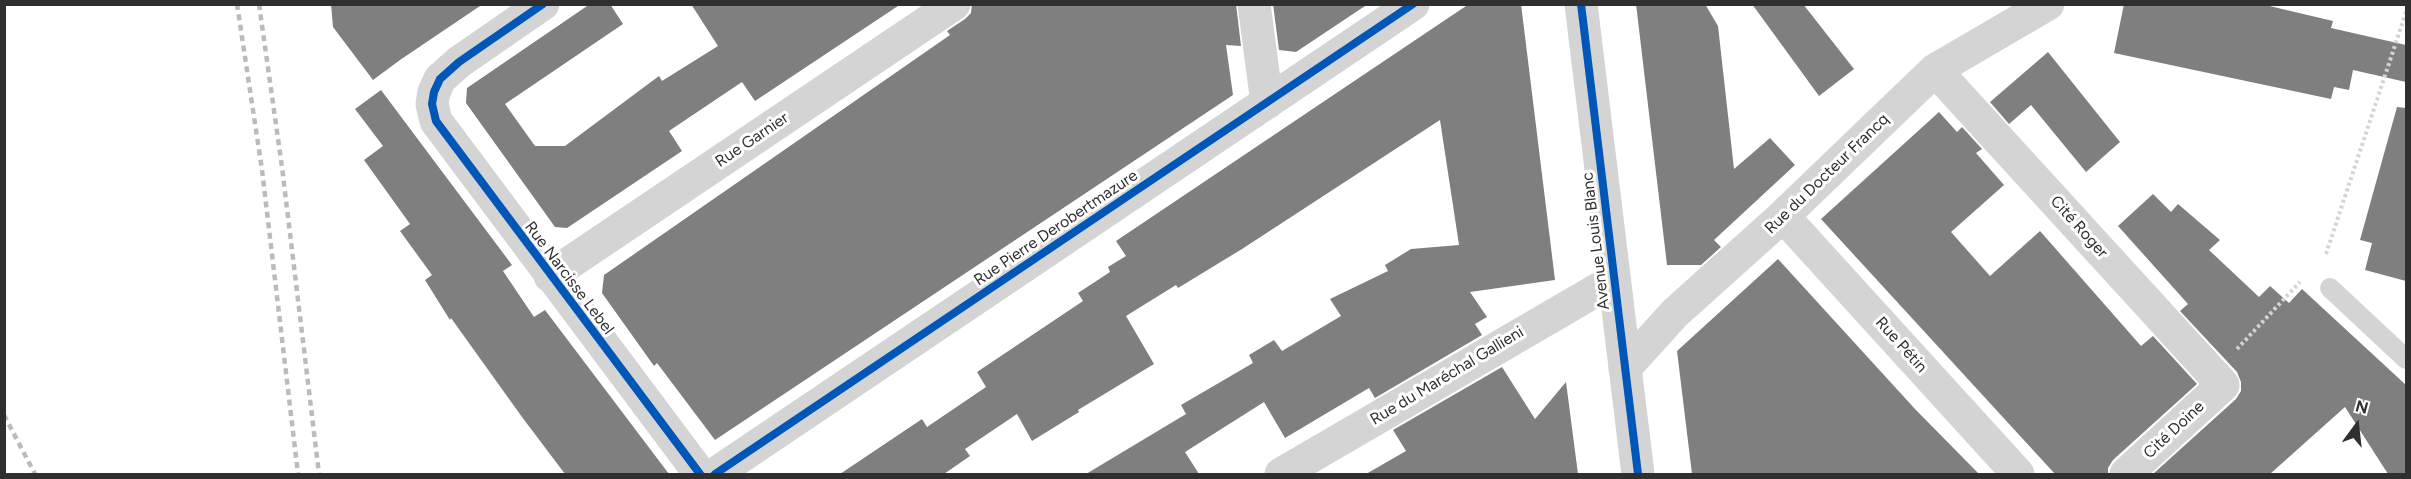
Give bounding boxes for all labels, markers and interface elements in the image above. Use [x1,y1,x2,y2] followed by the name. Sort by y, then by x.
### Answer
[712,109,792,171] street label: Rue Garnier
[1761,110,1893,238] street label: Rue du Docteur Francq
[970,166,1142,290] street label: Rue Pierre Derobertmazure
[1578,171,1614,311] street label: Avenue Louis Blanc
[2046,192,2112,262] street label: Cité Roger
[520,218,618,338] street label: Rue Narcisse Lebel
[1871,313,1931,377] street label: Rue Pétin
[1367,323,1527,429] street label: Rue du Maréchal Gallieni
[2327,395,2387,455] north arrow
[2353,396,2370,418] text: N
[2140,397,2208,463] street label: Cité Doine

